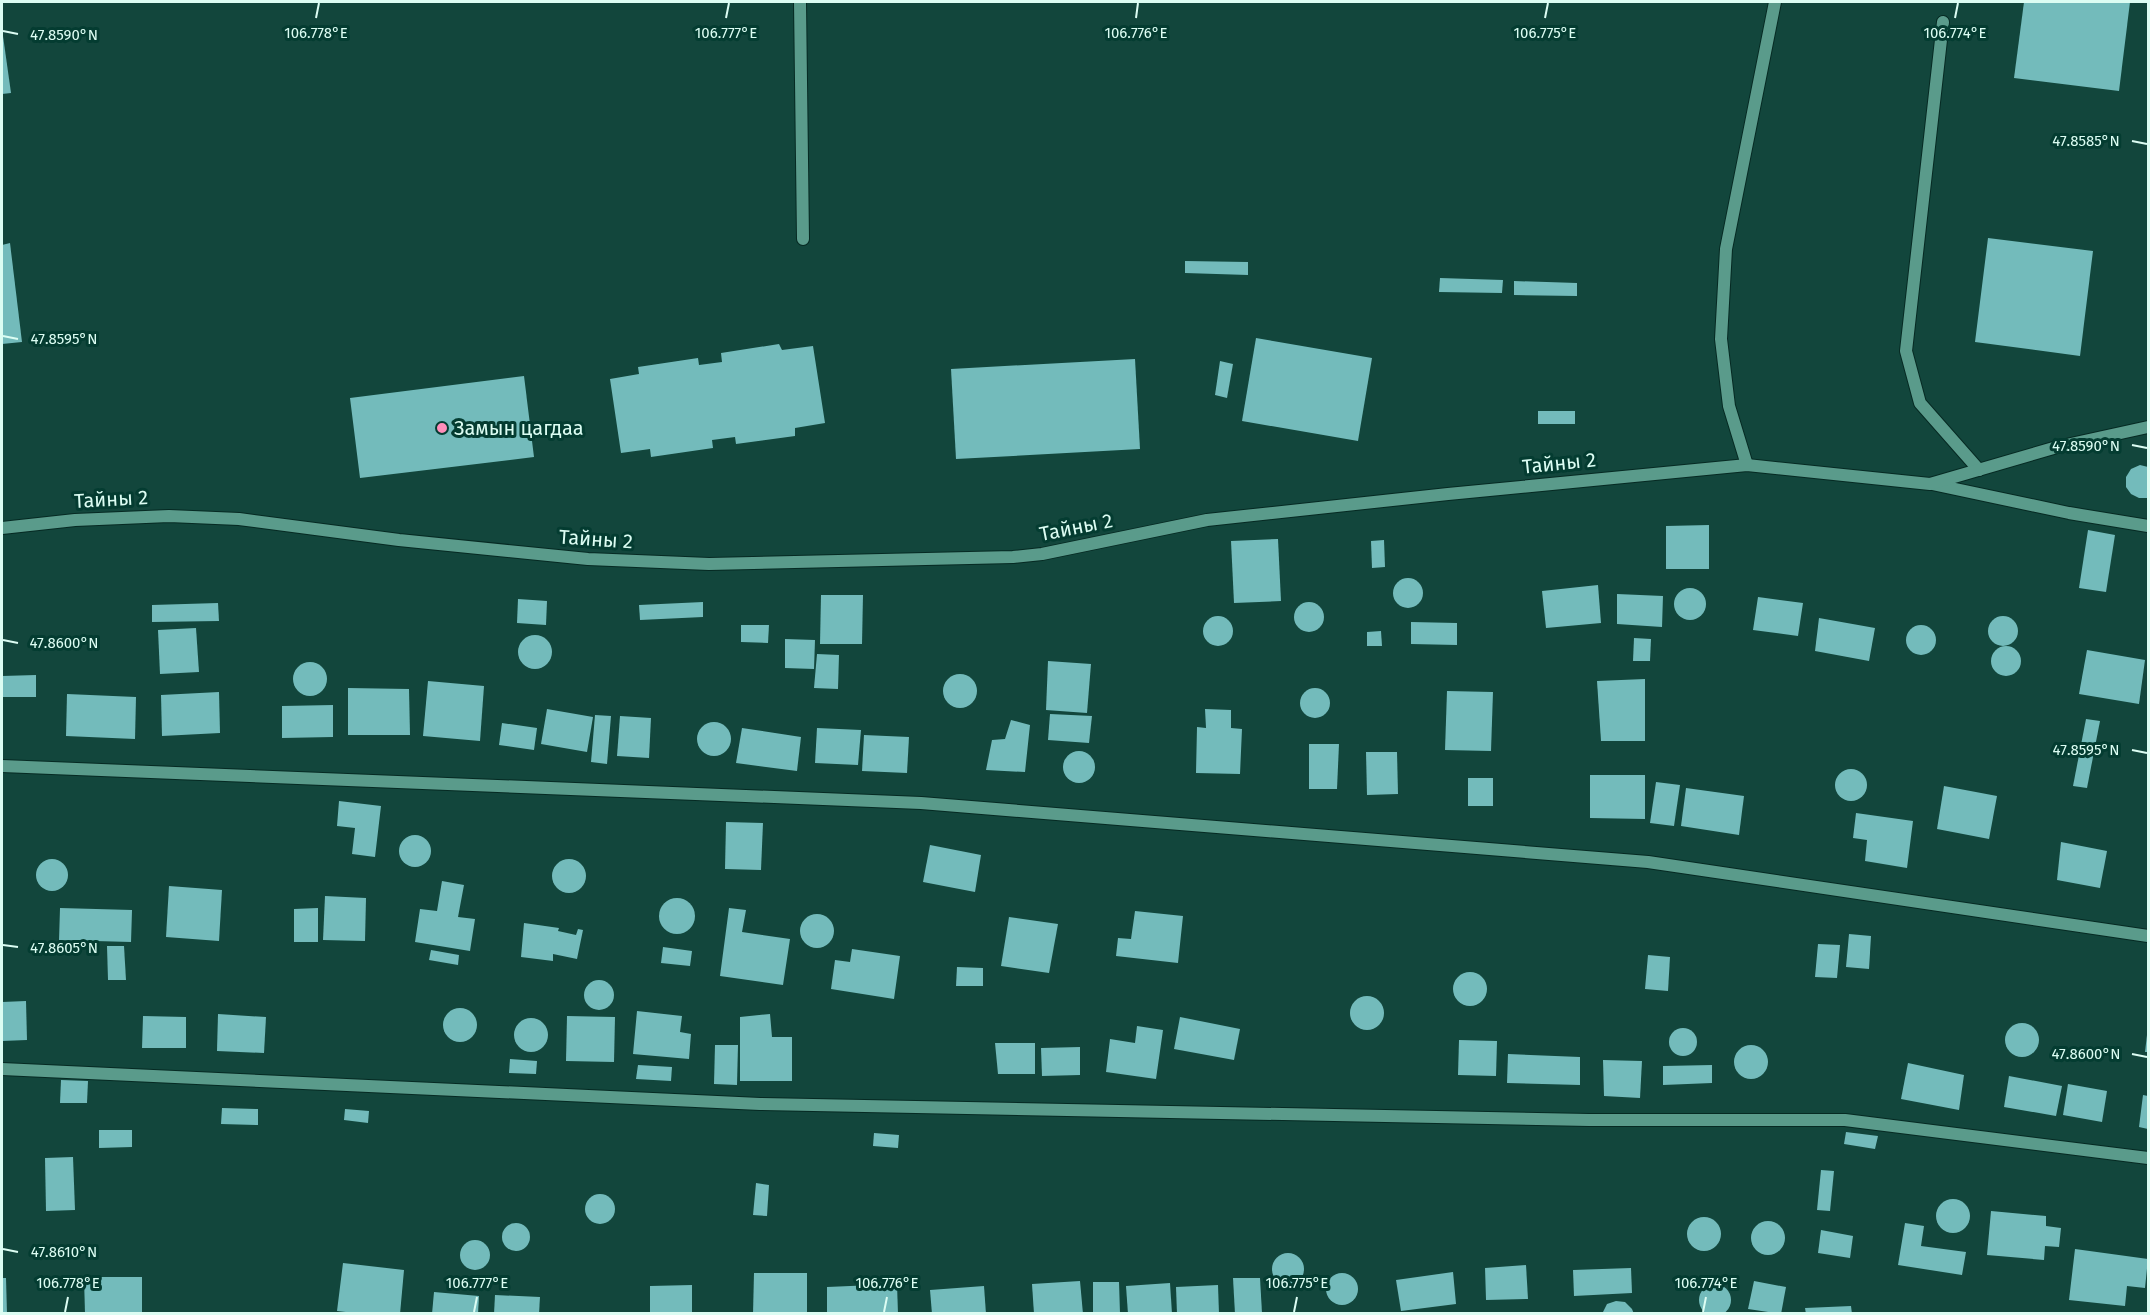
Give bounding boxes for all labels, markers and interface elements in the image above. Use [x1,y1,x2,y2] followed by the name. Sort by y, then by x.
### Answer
[284,24,348,42] text: 106.778°E
[695,24,757,42] text: 106.777°E
[1104,24,1168,42] text: 106.776°E
[1514,24,1576,42] text: 106.775°E
[1923,24,1987,42] text: 106.774°E
[30,26,98,44] text: 47.8590°N
[2052,132,2120,150] text: 47.8585°N
[31,330,97,348] text: 47.8595°N
[454,416,584,440] place label: Замын цагдаа
[435,421,449,435] marker: Замын цагдаа
[2052,437,2120,455] text: 47.8590°N
[1521,447,1597,479] street label: Тайны 2
[73,485,149,513] street label: Тайны 2
[1037,508,1115,546] street label: Тайны 2
[558,524,634,554] street label: Тайны 2
[30,634,98,652] text: 47.8600°N
[2053,741,2119,759] text: 47.8595°N
[30,939,98,957] text: 47.8605°N
[2052,1045,2120,1063] text: 47.8600°N
[31,1243,97,1261] text: 47.8610°N
[36,1274,100,1292] text: 106.778°E
[446,1274,508,1292] text: 106.777°E
[855,1274,919,1292] text: 106.776°E
[1266,1274,1328,1292] text: 106.775°E
[1674,1274,1738,1292] text: 106.774°E

